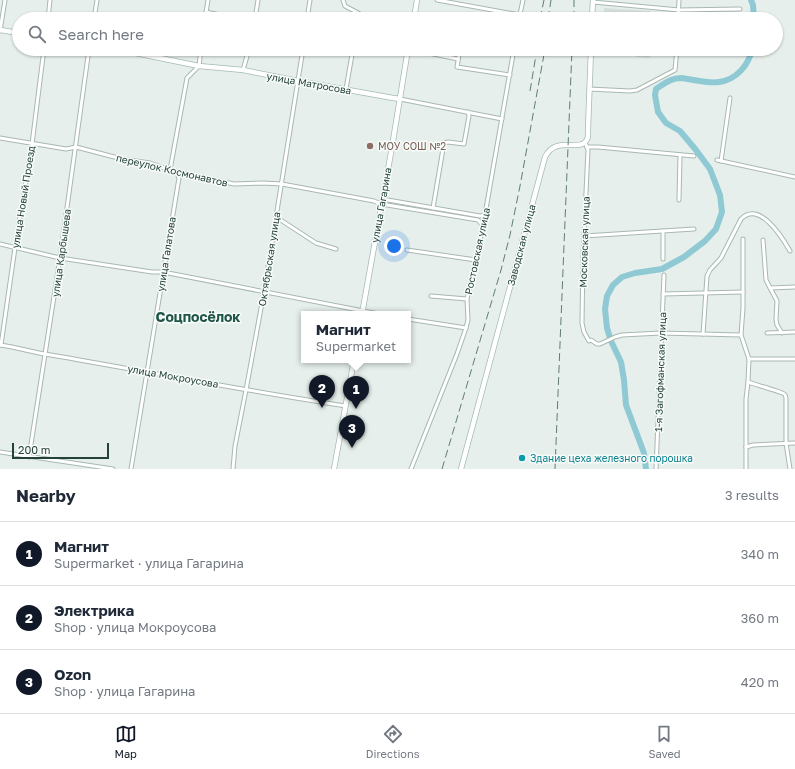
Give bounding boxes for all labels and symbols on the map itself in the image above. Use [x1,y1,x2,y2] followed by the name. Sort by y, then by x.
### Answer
[266,70,352,96] street label: улица Матросова
[378,140,446,152] place label: МОУ СОШ №2
[365,141,375,151] marker: МОУ СОШ №2
[9,145,37,249] street label: улица Новый Проезд
[115,151,229,189] street label: переулок Космонавтов
[368,166,394,244] street label: улица Гагарина
[576,196,592,288] street label: Московская улица
[504,203,538,287] street label: Заводская улица
[462,206,492,296] street label: Ростовская улица
[49,208,73,298] street label: улица Карбышева
[256,211,282,307] street label: Октябрьская улица
[154,216,178,292] street label: улица Галатова
[384,236,404,256] your location
[155,308,241,325] district label: Соцпосёлок
[652,312,668,432] street label: 1-я Загофманская улица
[127,362,219,390] street label: улица Мокроусова
[309,375,335,408] pin: 2
[343,376,369,409] pin: 1
[339,415,365,448] pin: 3
[12,441,109,460] scale bar
[530,452,693,464] place label: Здание цеха железного порошка
[517,453,527,463] marker: Здание цеха железного порошка

